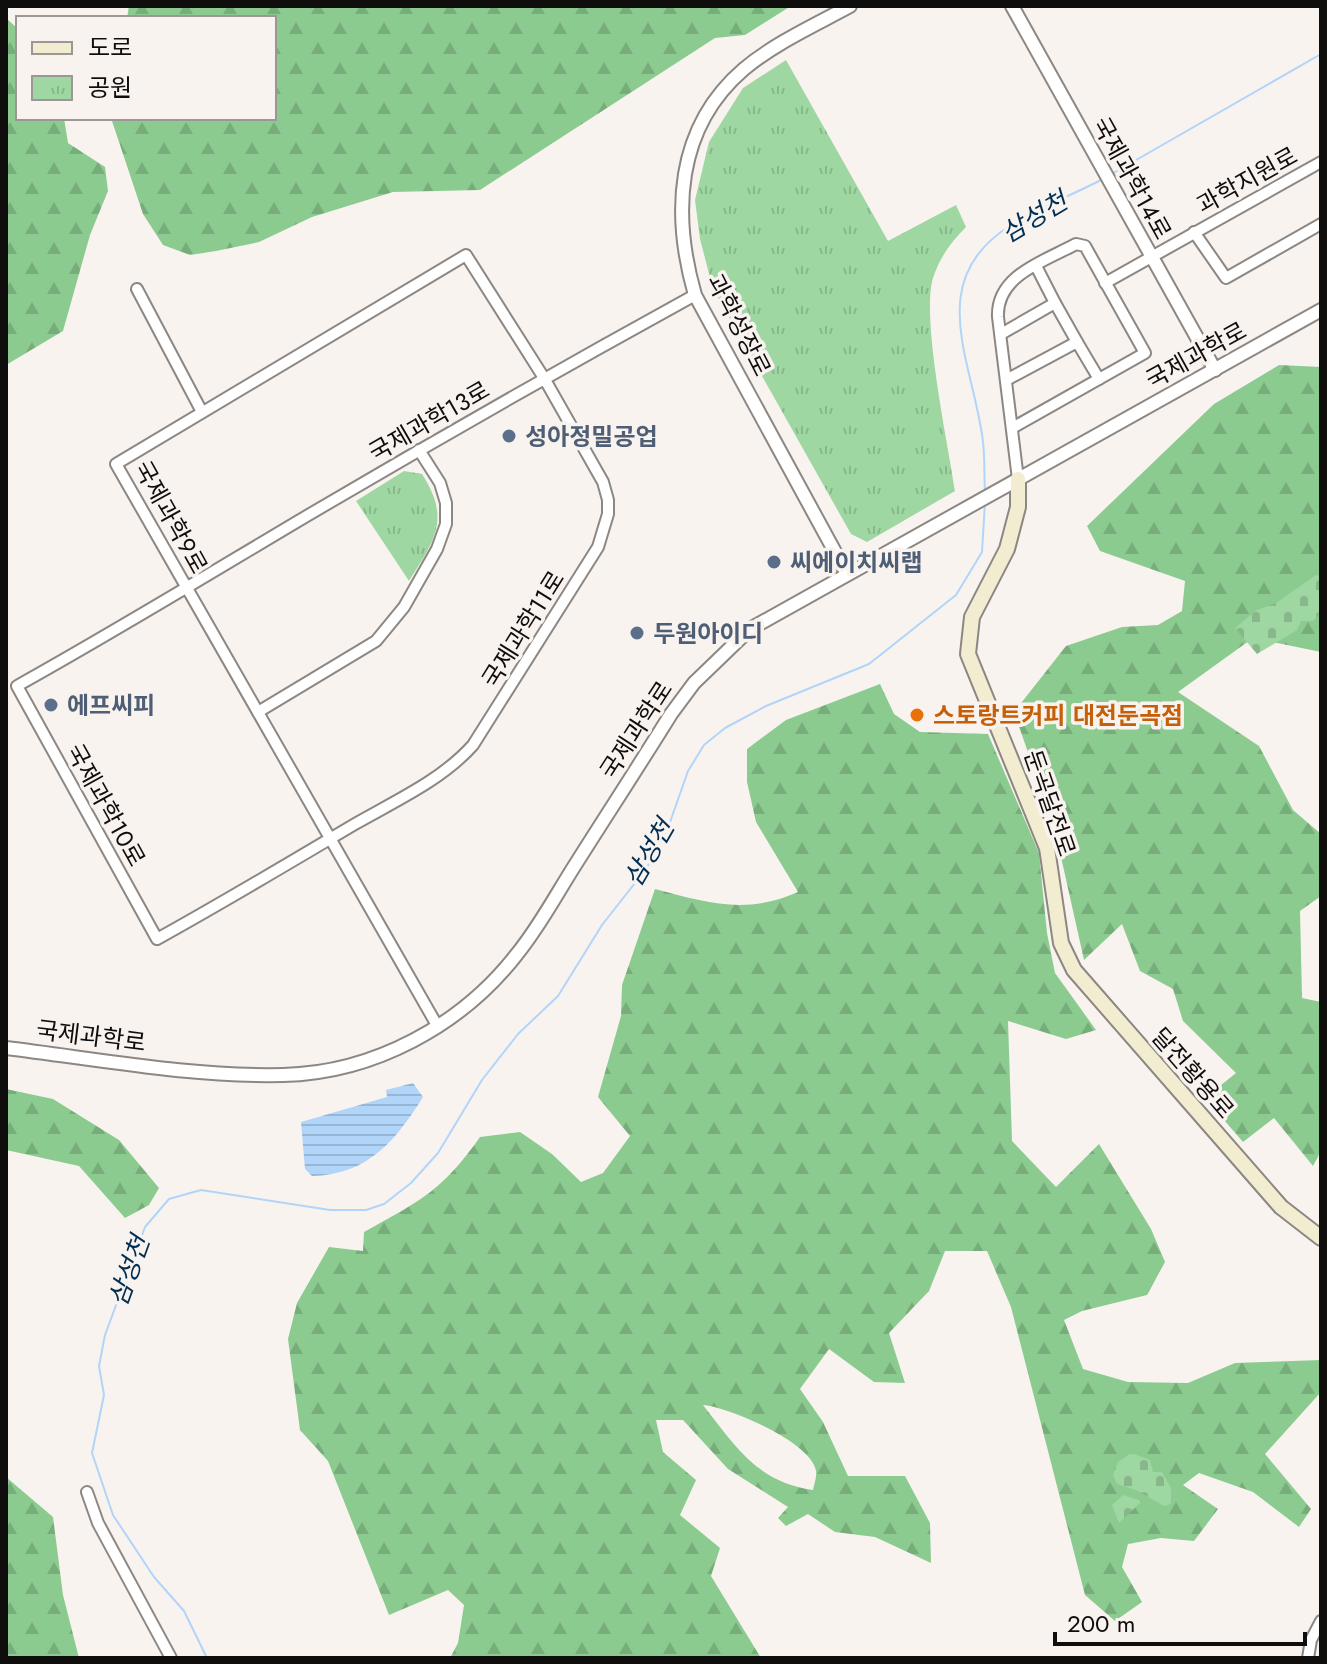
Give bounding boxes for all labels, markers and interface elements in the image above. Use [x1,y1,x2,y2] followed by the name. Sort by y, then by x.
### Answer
[16,16,276,120] legend
[88,30,132,65] text: 도로
[88,70,132,105] text: 공원
[1084,110,1180,246] street label: 국제과학14로
[1190,138,1304,222] street label: 과학지원로
[993,181,1077,252] water label: 삼성천
[698,268,780,382] street label: 과학성장로
[1139,313,1253,397] street label: 국제과학로
[362,372,496,470] street label: 국제과학13로
[525,419,657,454] place label: 성아정밀공업
[500,427,518,445] marker: 성아정밀공업
[126,454,216,580] street label: 국제과학9로
[790,545,922,580] place label: 씨에이치씨랩
[765,553,783,571] marker: 씨에이치씨랩
[473,564,573,694] street label: 국제과학11로
[653,616,763,651] place label: 두원아이디
[628,624,646,642] marker: 두원아이디
[591,674,681,786] street label: 국제과학로
[67,688,155,723] place label: 에프씨피
[42,696,60,714] marker: 에프씨피
[933,698,1183,733] place label: 스토랑트커피 대전둔곡점
[908,706,926,724] marker: 스토랑트커피 대전둔곡점
[58,737,154,873] street label: 국제과학10로
[1015,745,1085,861] street label: 둔곡달전로
[615,810,685,894] water label: 삼성천
[34,1012,148,1060] street label: 국제과학로
[1144,1020,1242,1126] street label: 달전황용로
[99,1228,160,1311] water label: 삼성천
[1055,1596,1305,1646] scale bar
[1067,1606,1135,1641] text: 200 m

